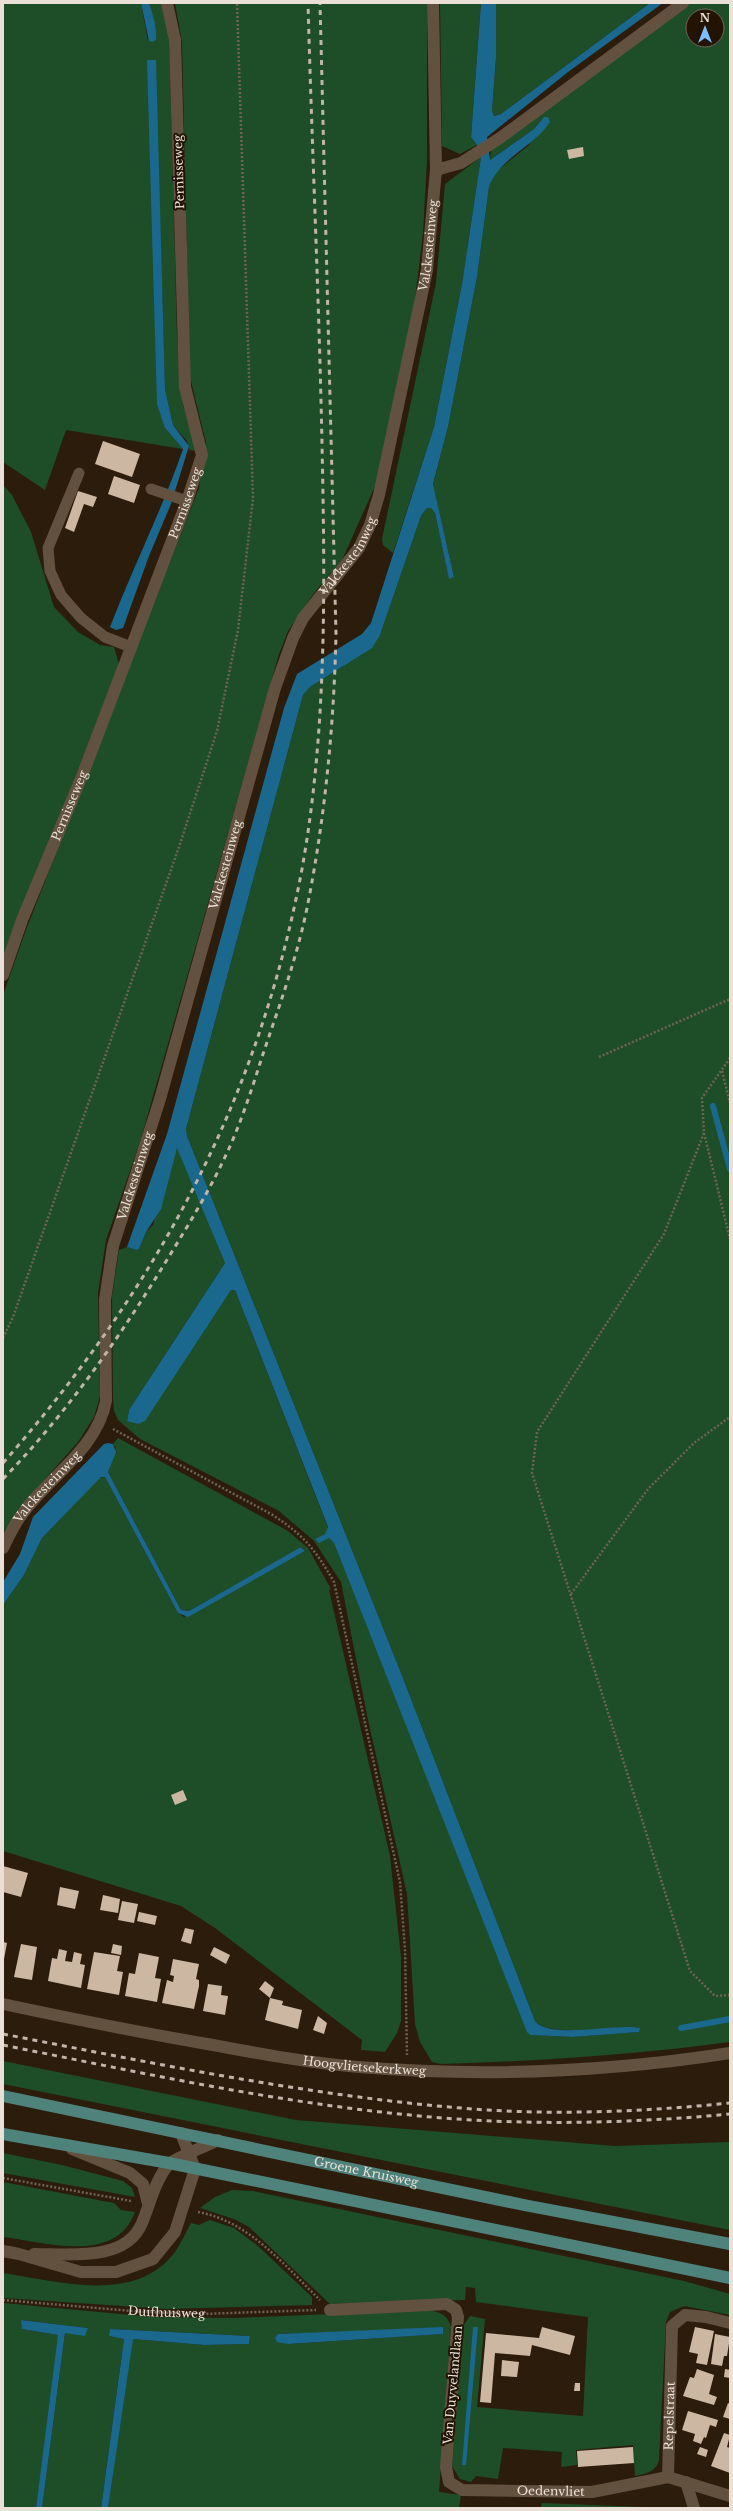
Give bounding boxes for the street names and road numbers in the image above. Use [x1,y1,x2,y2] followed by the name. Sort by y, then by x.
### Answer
[170,134,187,210] street label: Pernisseweg
[414,198,440,294] street label: Valckesteinweg
[165,465,205,541] street label: Pernisseweg
[315,514,379,599] street label: Valckesteinweg
[48,768,91,843] street label: Pernisseweg
[205,817,245,912] street label: Valckesteinweg
[113,1129,156,1223] street label: Valckesteinweg
[10,1447,84,1526] street label: Valckesteinweg
[302,2053,427,2078] street label: Hoogvlietsekerkweg
[313,2153,421,2190] street label: Groene Kruisweg
[127,2303,206,2321] street label: Duifhuisweg
[440,2325,465,2446] street label: Van Duyvelandlaan
[661,2381,678,2451] street label: Repelstraat
[517,2483,585,2499] street label: Oedenvliet

